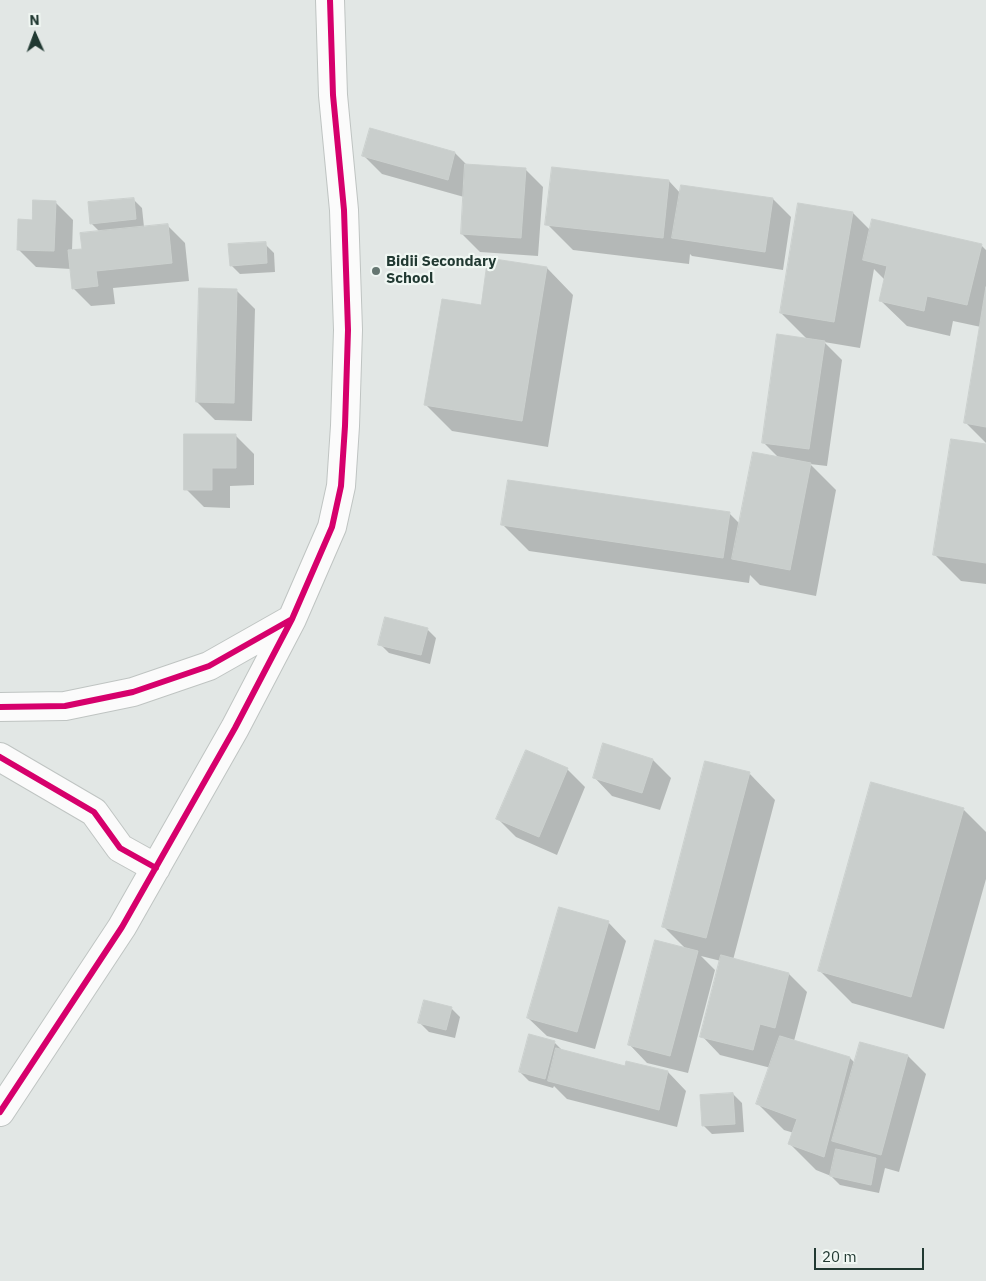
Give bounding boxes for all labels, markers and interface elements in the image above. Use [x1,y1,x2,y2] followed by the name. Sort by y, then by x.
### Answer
[10,10,60,60] north arrow
[29,11,40,29] text: N
[386,253,496,288] place label: Bidii Secondary School
[370,265,382,277] marker: Bidii Secondary School
[816,1238,926,1270] scale bar
[822,1247,857,1266] text: 20 m

